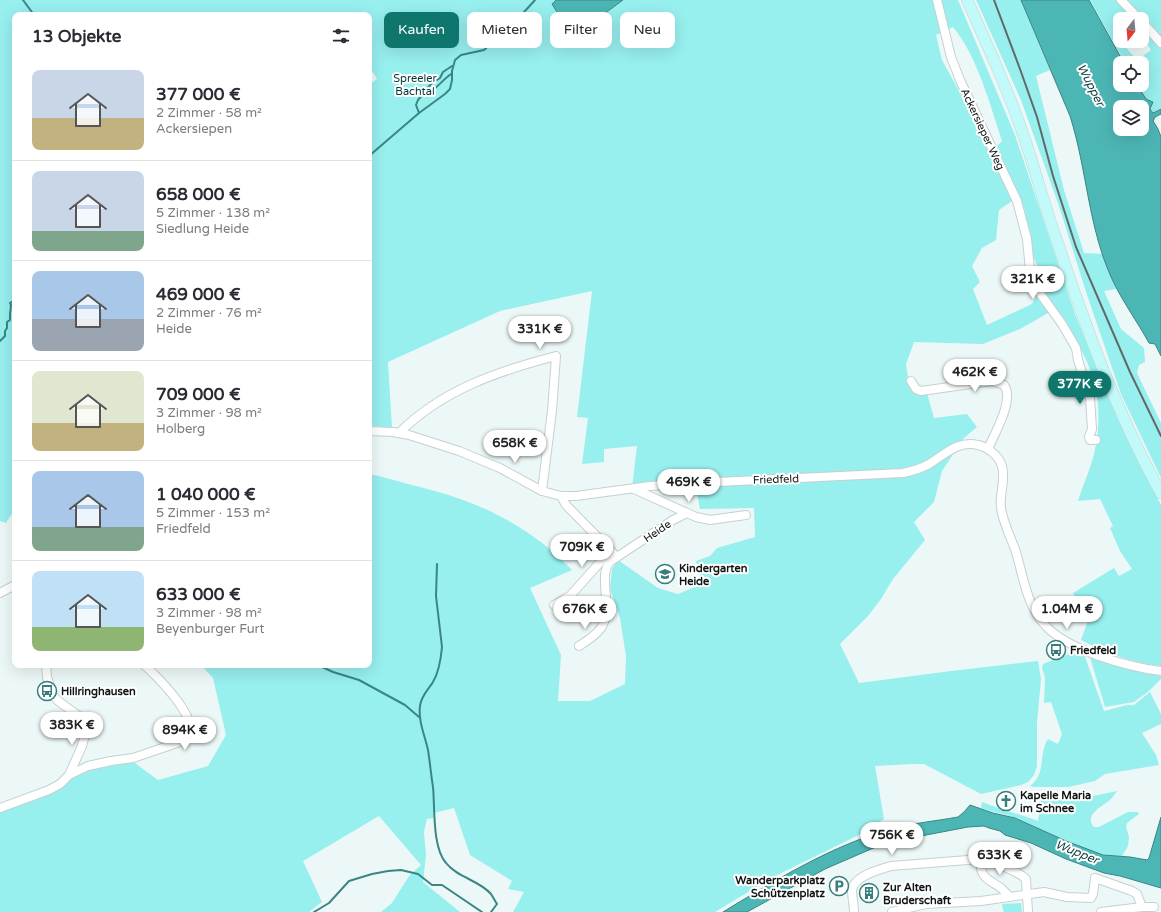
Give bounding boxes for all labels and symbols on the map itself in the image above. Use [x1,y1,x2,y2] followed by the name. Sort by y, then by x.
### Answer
[1113,12,1149,48] north arrow
[1074,62,1108,110] water label: Wupper
[393,72,437,98] park label: Spreeler Bachtal
[958,86,1007,172] street label: Ackersieper Weg
[1000,266,1066,300] pin: 321K €
[507,316,573,350] pin: 331K €
[942,359,1008,393] pin: 462K €
[1047,371,1113,405] pin: 377K €
[482,430,548,464] pin: 658K €
[656,469,722,503] pin: 469K €
[753,472,799,487] street label: Friedfeld
[641,518,673,545] street label: Heide
[549,534,615,568] pin: 709K €
[679,562,748,588] place label: Kindergarten Heide
[654,563,676,585] school or university icon: Kindergarten Heide
[552,596,618,630] pin: 676K €
[1030,596,1104,630] pin: 1.04M €
[1045,639,1067,661] bus stop icon: Friedfeld
[1070,644,1116,657] place label: Friedfeld
[36,680,58,702] bus stop icon: Hillringhausen
[61,685,136,699] place label: Hillringhausen
[39,712,105,746] pin: 383K €
[152,717,218,751] pin: 894K €
[1020,789,1091,815] place label: Kapelle Maria im Schnee
[995,790,1017,812] church icon: Kapelle Maria im Schnee
[859,822,925,856] pin: 756K €
[1053,837,1102,868] water label: Wupper
[967,842,1033,876] pin: 633K €
[735,874,826,901] place label: Wanderparkplatz Schützenplatz
[828,875,850,897] parking icon: Wanderparkplatz Schützenplatz
[883,881,952,907] place label: Zur Alten Bruderschaft
[858,882,880,904] building icon: Zur Alten Bruderschaft

